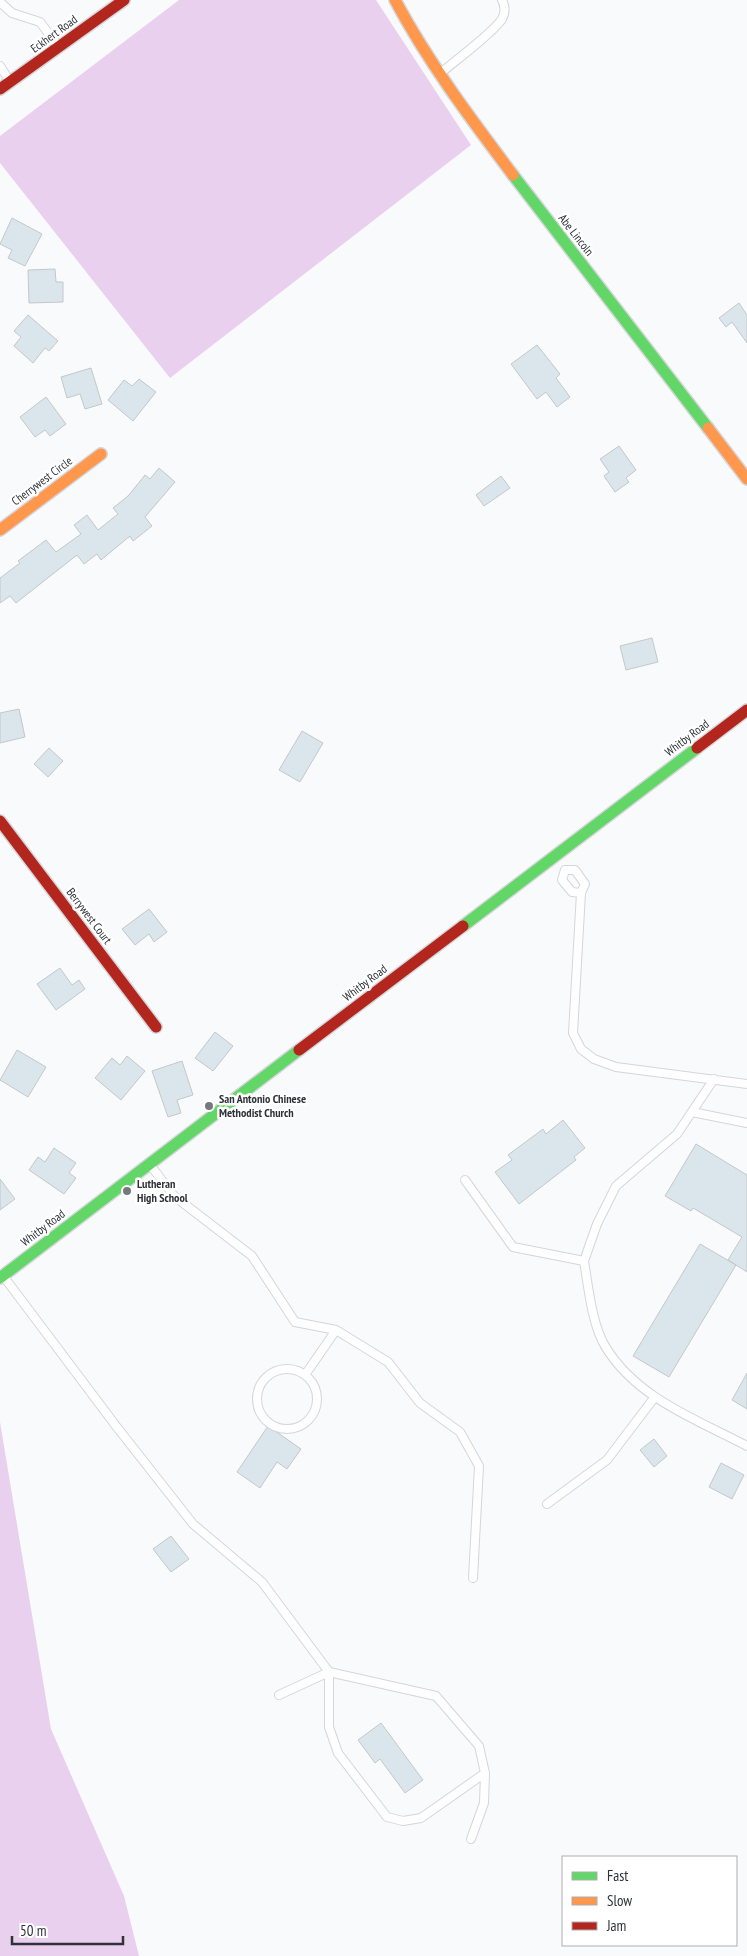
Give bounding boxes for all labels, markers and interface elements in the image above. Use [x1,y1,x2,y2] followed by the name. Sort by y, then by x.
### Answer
[27,12,80,56] street label: Eckhert Road
[556,211,597,258] street label: Abe Lincoln
[8,453,75,508] street label: Cherrywest Circle
[662,716,712,759] street label: Whitby Road
[64,885,116,947] street label: Berrywest Court
[340,961,390,1004] street label: Whitby Road
[219,1091,306,1120] place label: San Antonio Chinese Methodist Church
[203,1100,215,1112] marker: San Antonio Chinese Methodist Church
[137,1176,188,1205] place label: Lutheran High School
[121,1185,133,1197] marker: Lutheran High School
[18,1206,68,1249] street label: Whitby Road
[562,1856,737,1946] legend
[607,1866,628,1885] text: Fast
[607,1891,632,1910] text: Slow
[12,1914,124,1946] scale bar
[606,1916,626,1935] text: Jam
[20,1921,46,1940] text: 50 m

